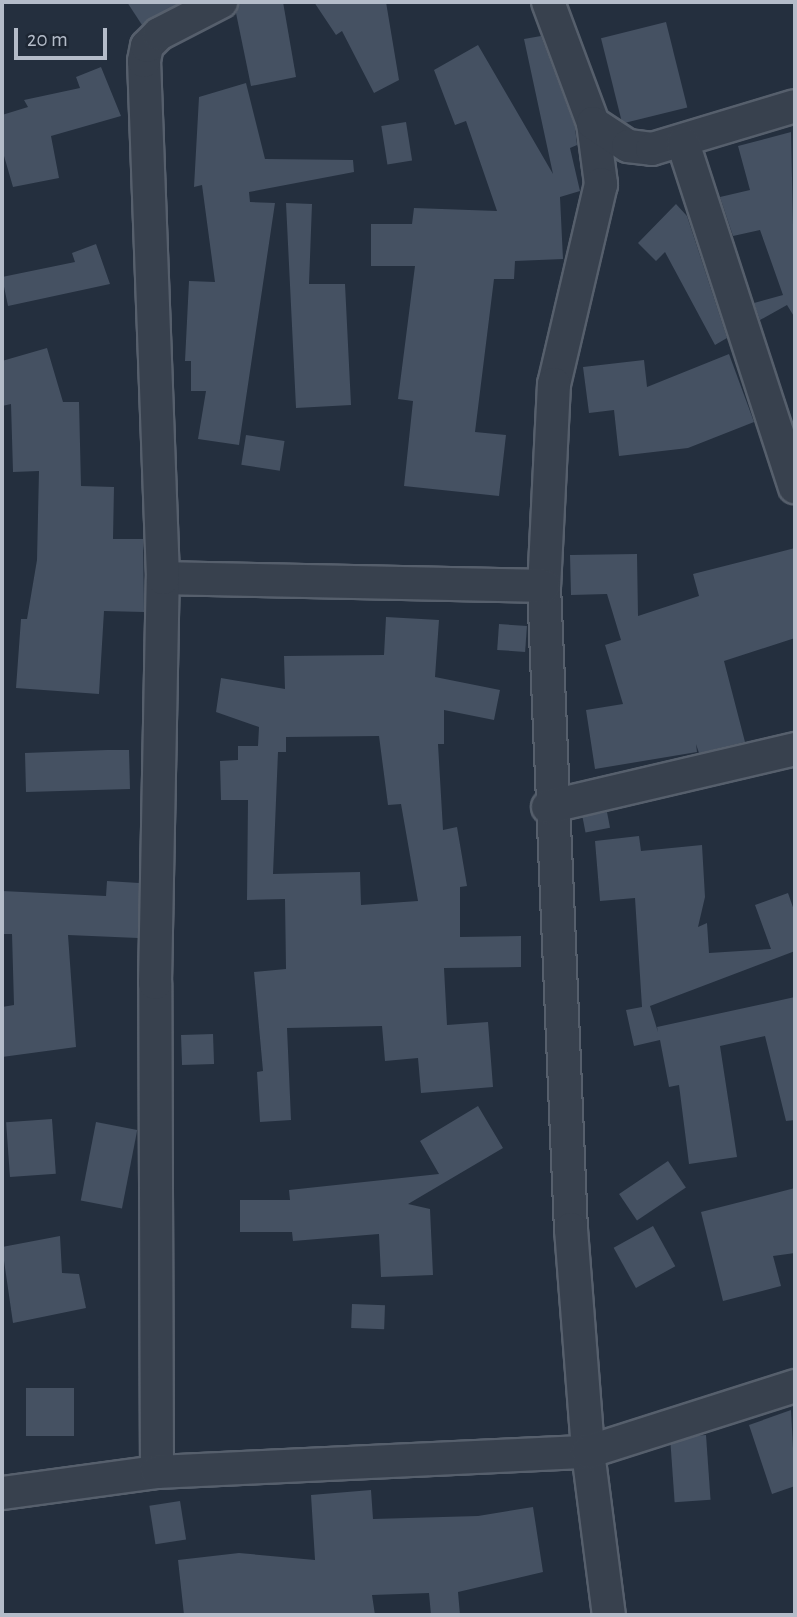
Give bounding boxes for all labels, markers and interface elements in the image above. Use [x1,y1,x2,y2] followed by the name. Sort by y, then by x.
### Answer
[18,14,110,58] scale bar
[27,29,68,50] text: 20 m

